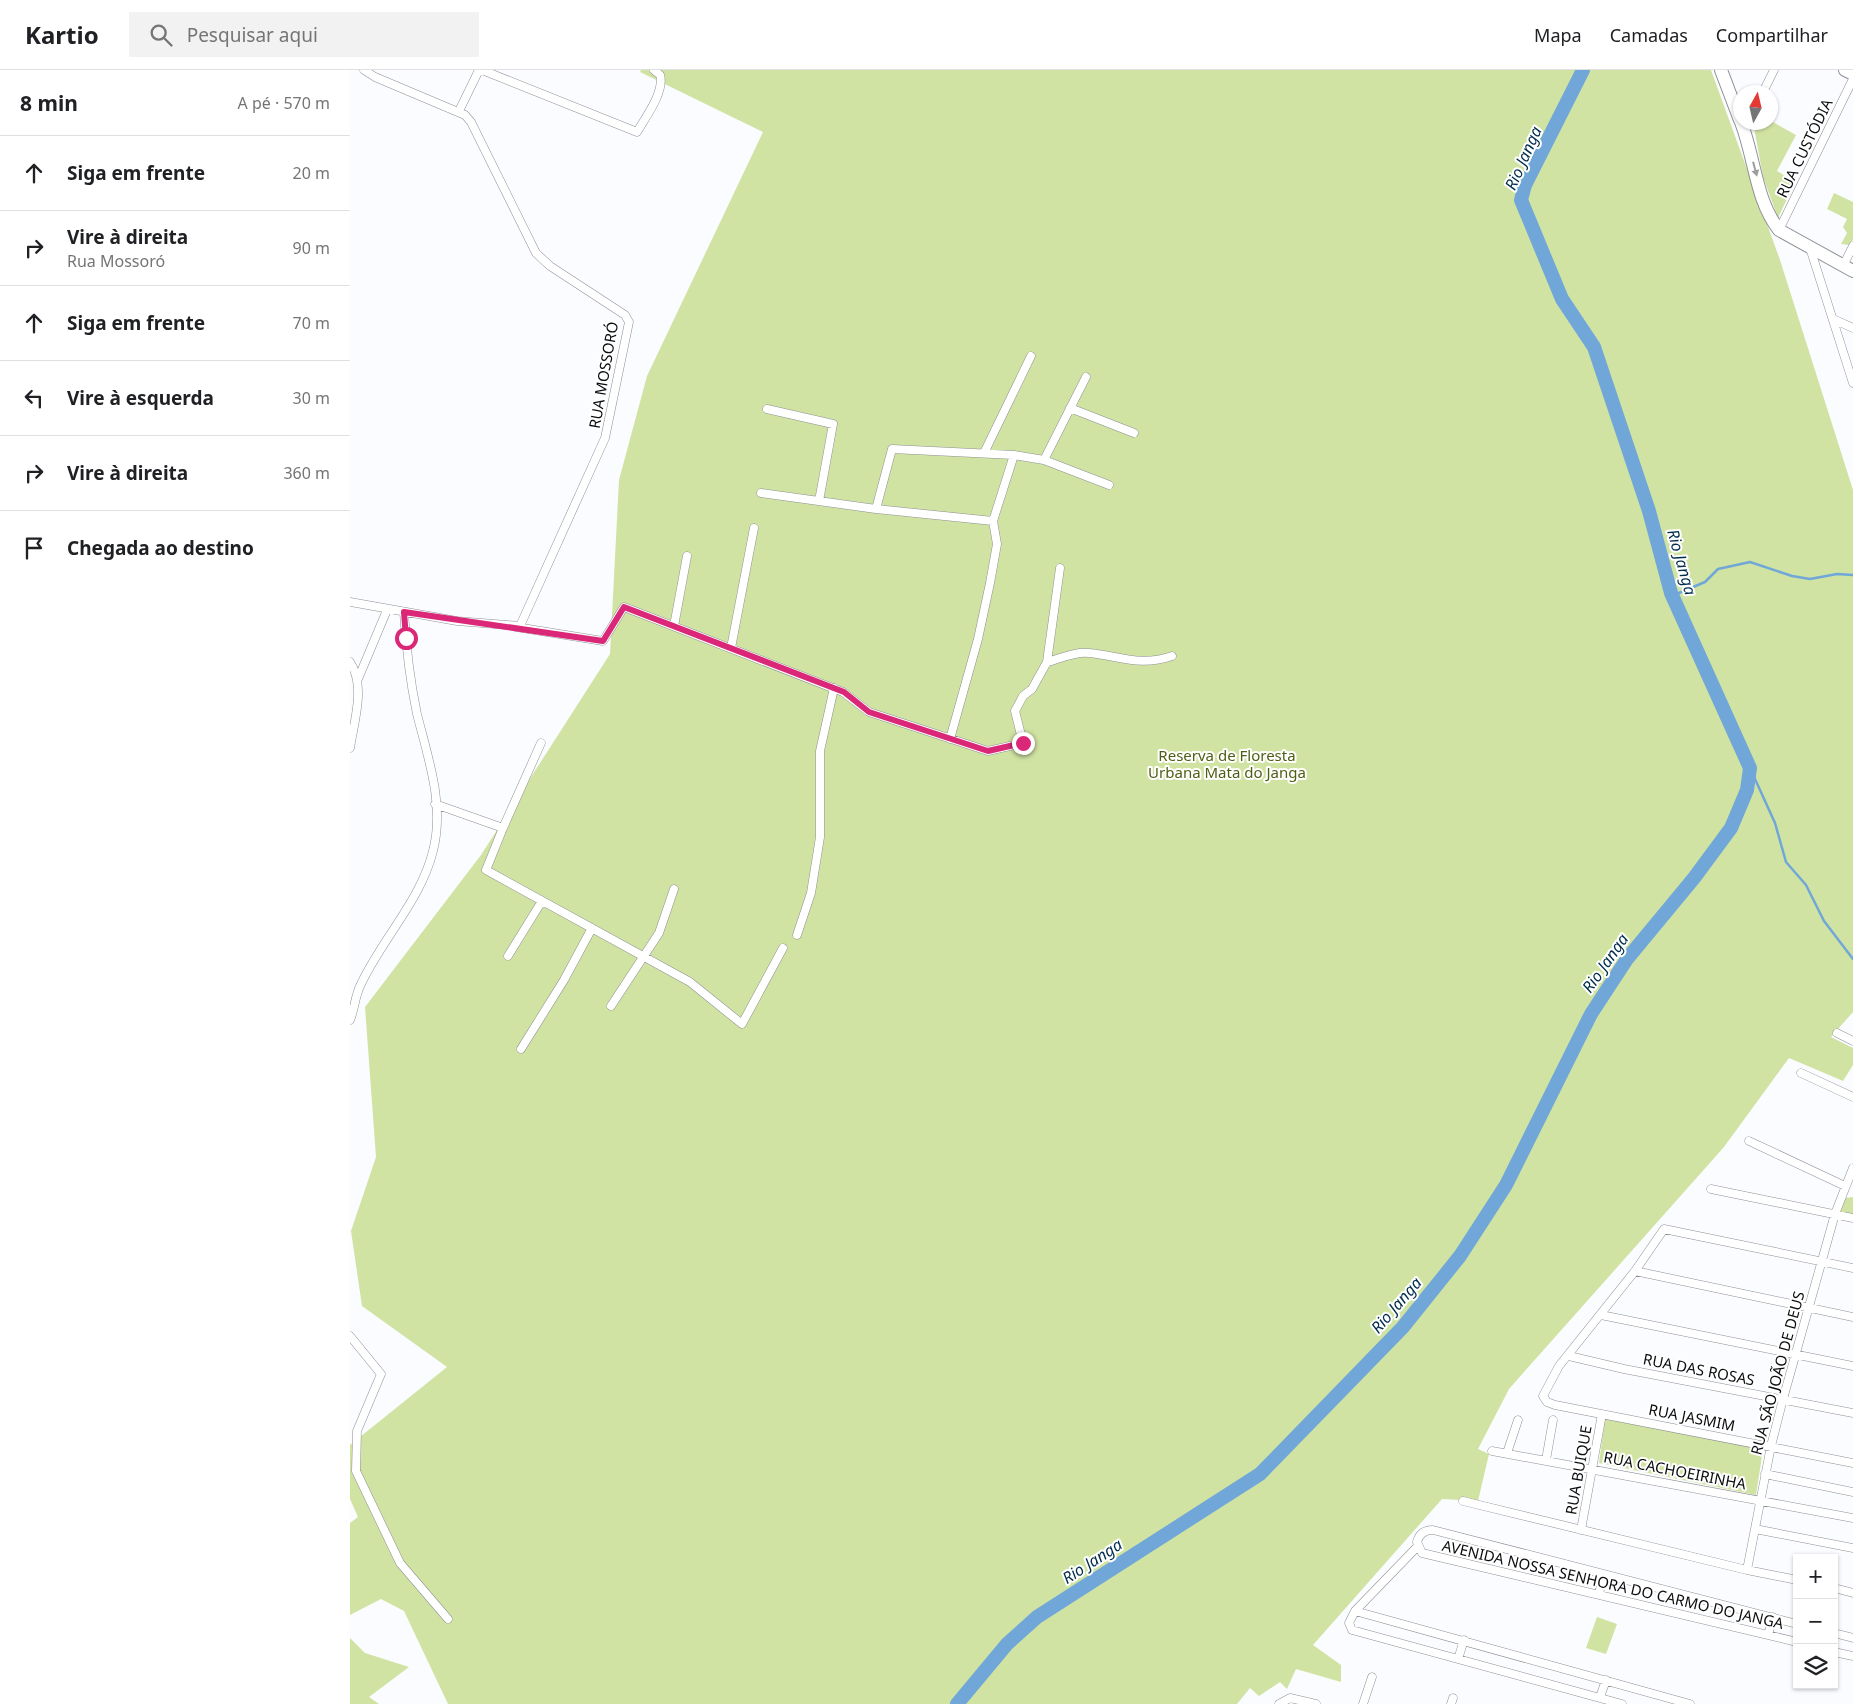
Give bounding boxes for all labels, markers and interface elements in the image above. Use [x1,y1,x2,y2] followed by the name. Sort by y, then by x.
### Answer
[129,12,479,57] search box
[25,18,99,51] text: Kartio
[147,21,175,49] icon: search
[187,22,318,48] text: Pesquisar aqui
[1534,23,1582,47] text: Mapa
[1610,23,1688,47] text: Camadas
[1716,23,1828,47] text: Compartilhar
[1733,85,1778,130] north arrow
[20,89,78,117] text: 8 min
[238,92,330,114] text: A pé · 570 m
[1771,95,1837,201] street label: RUA CUSTÓDIA
[1499,123,1547,193] water label: Rio Janga
[20,159,48,187] icon: ahead
[67,160,205,186] text: Siga em frente
[293,162,330,184] text: 20 m
[1751,162,1759,177] one-way arrow
[67,224,188,250] text: Vire à direita
[20,234,48,262] icon: right
[293,237,330,259] text: 90 m
[67,250,165,272] text: Rua Mossoró
[20,309,48,337] icon: ahead
[67,310,205,336] text: Siga em frente
[293,312,330,334] text: 70 m
[584,320,622,430] street label: RUA MOSSORÓ
[20,384,48,412] icon: left
[67,385,214,411] text: Vire à esquerda
[293,387,330,409] text: 30 m
[20,459,48,487] icon: right
[67,460,188,486] text: Vire à direita
[283,462,330,484] text: 360 m
[1662,527,1702,597] water label: Rio Janga
[20,534,48,562] icon: arrive
[67,535,254,561] text: Chegada ao destino
[395,627,418,650] route start
[1012,732,1035,755] route end
[1148,745,1306,782] park label: Reserva de Floresta Urbana Mata do Janga
[1577,929,1633,997] water label: Rio Janga
[1366,1272,1426,1338] water label: Rio Janga
[1745,1289,1809,1457] street label: RUA SÃO JOÃO DE DEUS
[1642,1348,1756,1390] street label: RUA DAS ROSAS
[1647,1399,1737,1435] street label: RUA JASMIM
[1560,1424,1596,1516] street label: RUA BUIQUE
[1602,1446,1748,1494] street label: RUA CACHOEIRINHA
[1058,1533,1126,1589] water label: Rio Janga
[1440,1535,1786,1633] street label: AVENIDA NOSSA SENHORA DO CARMO DO JANGA
[1793,1554,1838,1689] map controls
[1793,1554,1838,1599] button: +
[1793,1599,1838,1644] button: −
[1793,1644,1838,1689] button: layers

